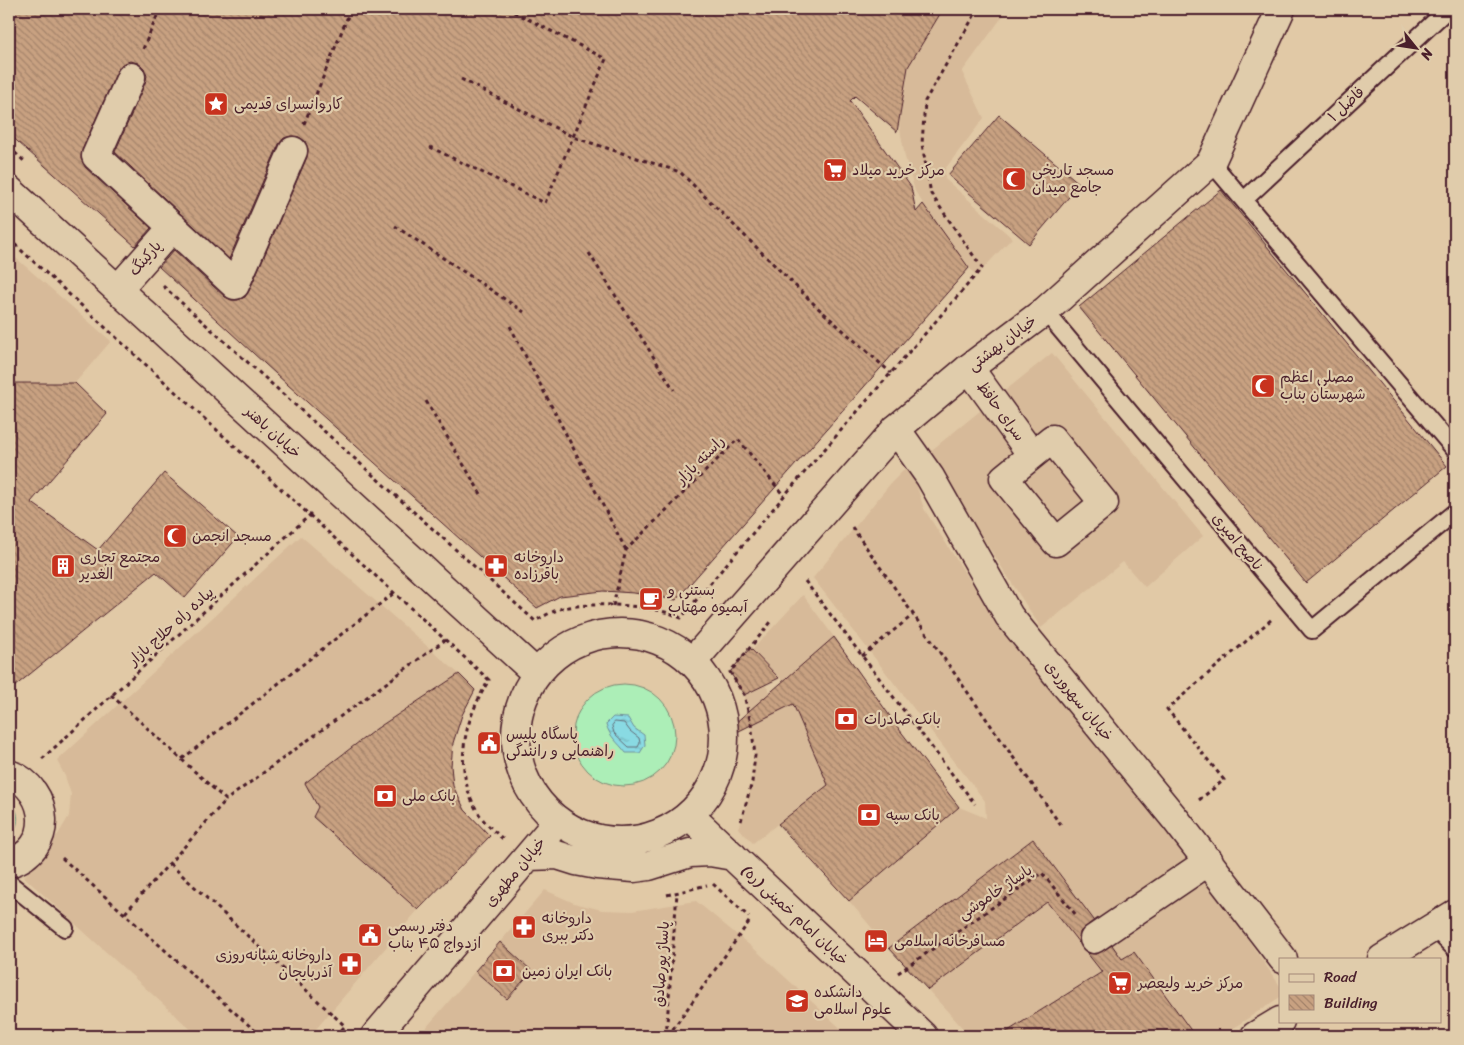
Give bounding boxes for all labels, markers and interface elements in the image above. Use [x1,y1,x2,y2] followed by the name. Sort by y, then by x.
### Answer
[1392,22,1442,72] north arrow
[1413,43,1441,65] text: N
[1321,80,1371,128] street label: فاضل ۱
[203,91,229,117] place icon: کاروانسرای قدیمی
[234,91,343,117] place label: کاروانسرای قدیمی
[822,157,848,183] supermarket icon: مرکز خرید میلاد
[852,157,945,183] place label: مرکز خرید میلاد
[1032,157,1114,200] place label: مسجد تاریخی جامع میدان
[1001,166,1027,192] mosque icon: مسجد تاریخی جامع میدان
[122,234,168,282] street label: پارکینگ
[962,308,1042,378] street label: خیابان بهشتی
[1280,364,1366,407] place label: مصلی اعظم شهرستان بناب
[1250,373,1276,399] mosque icon: مصلی اعظم شهرستان بناب
[970,375,1032,447] street label: سرای حافظ
[237,398,307,465] street label: خیابان باهنر
[668,429,731,492] street label: راسته بازار
[1205,507,1271,577] street label: ناصح امیری
[162,523,188,549] mosque icon: مسجد انجمن
[192,523,272,549] place label: مسجد انجمن
[78,544,160,587] place label: مجتمع تجاری الغدیر
[514,544,564,587] place label: داروخانه باقرزاده
[50,553,76,579] building icon: مجتمع تجاری الغدیر
[483,553,509,579] pharmacy icon: داروخانه باقرزاده
[667,577,749,620] place label: بستنی و آبمیوه مهتاب
[121,580,220,673] street label: پیاده راه حلاج بازار
[638,586,664,612] cafe icon: بستنی و آبمیوه مهتاب
[1038,655,1120,747] street label: خیابان سهروردی
[833,706,859,732] bank icon: بانک صادرات
[864,706,941,732] place label: بانک صادرات
[506,721,614,764] place label: پاسگاه پلیس راهنمایی و رانندگی
[476,730,502,756] public building icon: پاسگاه پلیس راهنمایی و رانندگی
[372,783,398,809] bank icon: بانک ملی
[402,783,456,809] place label: بانک ملی
[856,802,882,828] bank icon: بانک سپه
[886,802,940,828] place label: بانک سپه
[478,831,552,913] street label: خیابان مطهری
[952,857,1038,927] street label: پاساژ خاموشی
[735,858,855,972] street label: خیابان امام خمینی (ره)
[542,905,594,948] place label: داروخانه دکتر ببری
[388,913,481,956] place label: دفتر رسمی ازدواج ۴۵ بناب
[511,914,537,940] pharmacy icon: داروخانه دکتر ببری
[645,920,677,1008] street label: پاساژ پورصادق
[357,922,383,948] public building icon: دفتر رسمی ازدواج ۴۵ بناب
[863,928,889,954] hotel icon: مسافرخانه اسلامی
[894,928,1005,954] place label: مسافرخانه اسلامی
[215,942,333,985] place label: داروخانه شبانه‌روزی آذربایجان
[337,951,363,977] pharmacy icon: داروخانه شبانه‌روزی آذربایجان
[491,958,517,984] bank icon: بانک ایران زمین
[522,958,612,984] place label: بانک ایران زمین
[1279,958,1442,1022] legend
[1324,964,1357,990] text: Road
[1107,970,1133,996] supermarket icon: مرکز خرید ولیعصر
[1136,970,1243,996] place label: مرکز خرید ولیعصر
[814,979,891,1022] place label: دانشکده علوم اسلامی
[784,988,810,1014] school or university icon: دانشکده علوم اسلامی
[1324,990,1378,1016] text: Building

